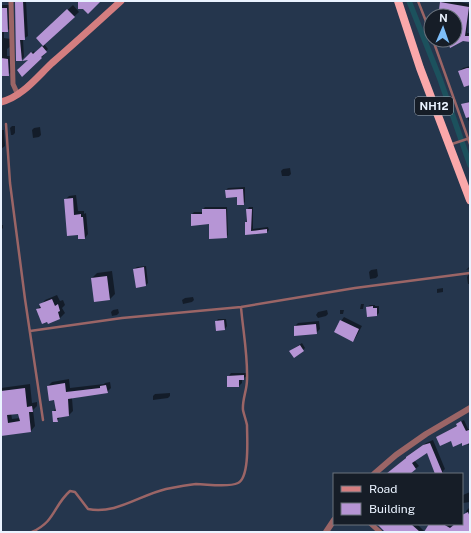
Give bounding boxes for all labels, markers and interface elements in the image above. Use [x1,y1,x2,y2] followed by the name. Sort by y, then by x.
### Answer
[423,8,463,48] north arrow
[439,12,448,24] text: N
[415,97,453,115] road number: NH12
[333,473,463,525] legend
[369,482,397,496] text: Road
[369,502,415,516] text: Building

